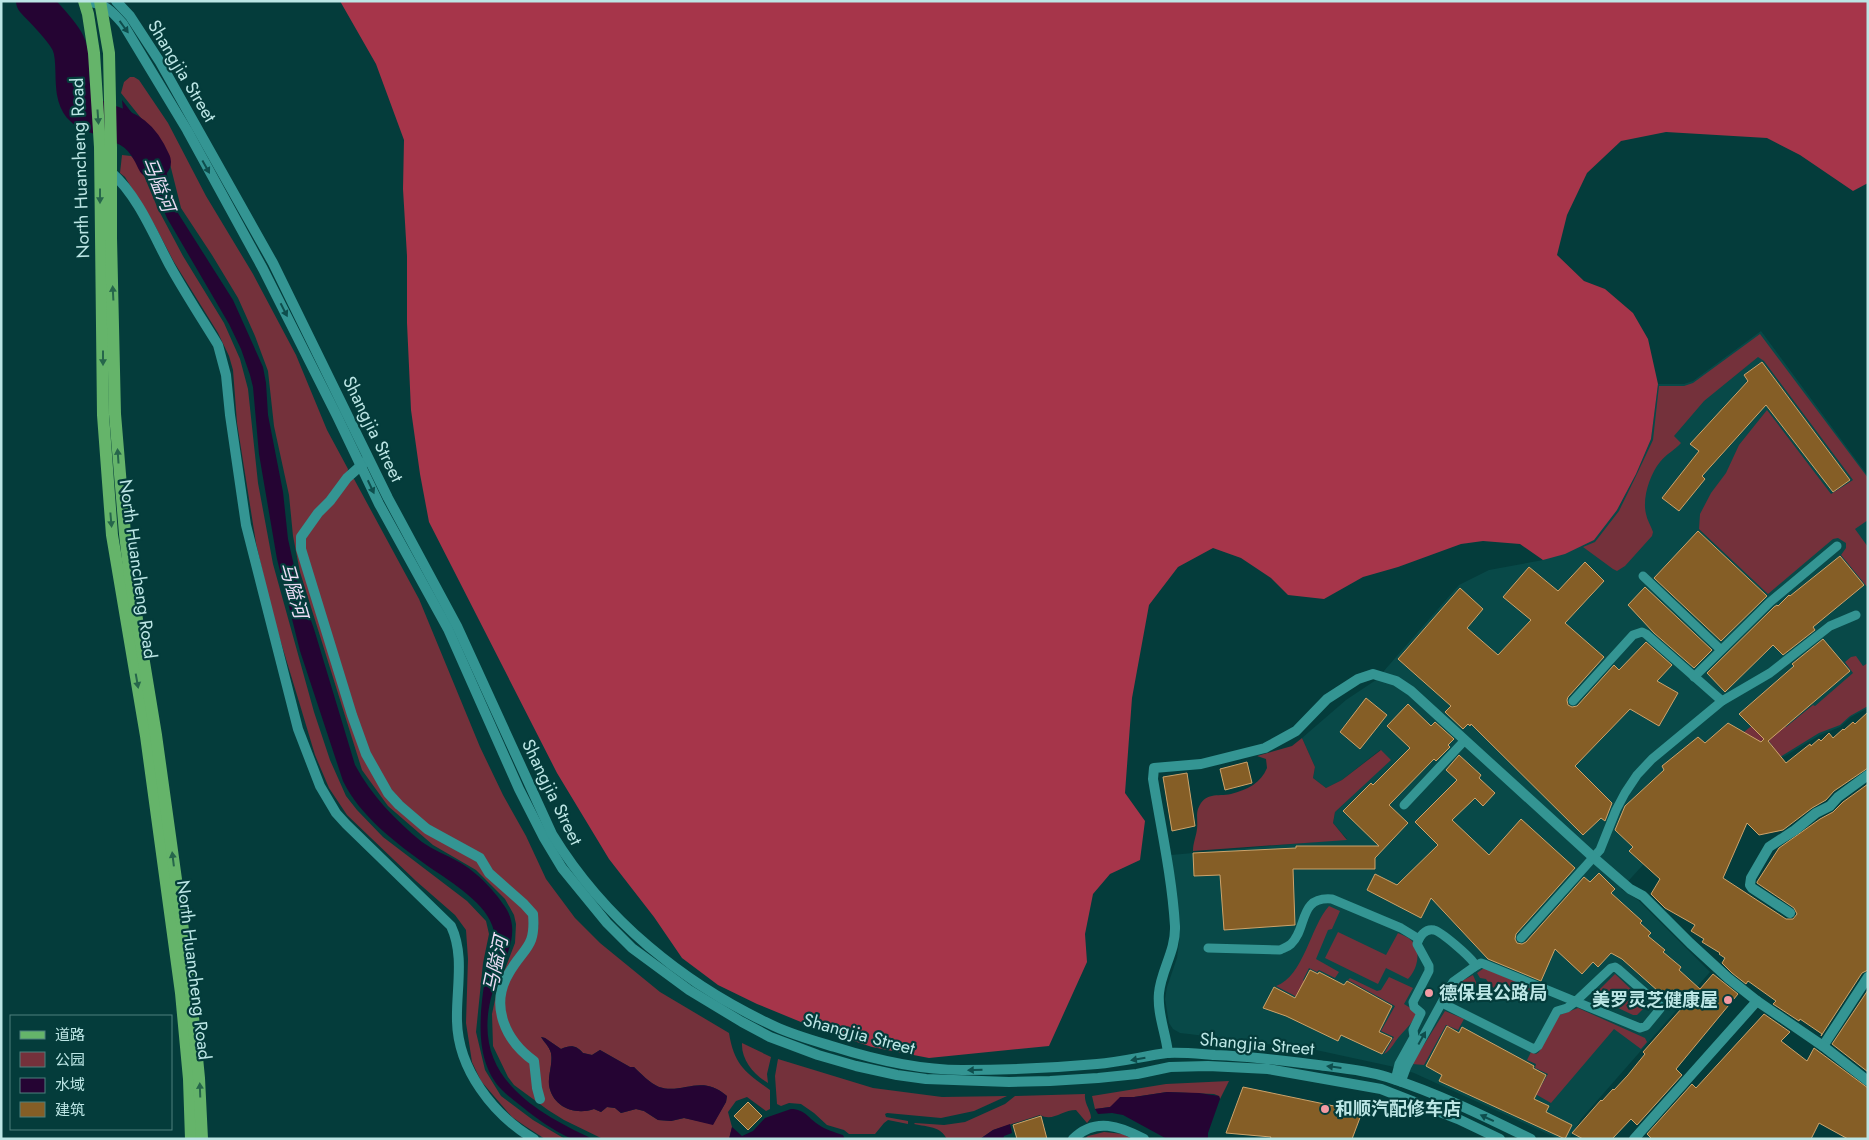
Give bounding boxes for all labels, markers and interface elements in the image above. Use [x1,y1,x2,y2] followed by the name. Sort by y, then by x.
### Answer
[141,15,223,128] street label: Shangjia Street
[119,20,129,34] one-way arrow
[64,77,96,259] street label: North Huancheng Road
[94,109,102,125] one-way arrow
[135,153,183,219] water label: 马隘河
[202,161,211,174] one-way arrow
[96,188,104,204] one-way arrow
[108,285,116,301] one-way arrow
[280,303,288,317] one-way arrow
[99,350,107,366] one-way arrow
[336,372,410,487] street label: Shangjia Street
[114,447,122,463] one-way arrow
[113,478,163,660] street label: North Huancheng Road
[367,480,375,494] one-way arrow
[107,513,115,529] one-way arrow
[273,559,315,625] water label: 马隘河
[133,673,141,689] one-way arrow
[515,735,589,850] street label: Shangjia Street
[169,851,177,867] one-way arrow
[170,879,218,1061] street label: North Huancheng Road
[476,930,515,995] water label: 马隘河
[1439,980,1547,1006] place label: 德保县公路局
[1423,987,1435,999] marker: 德保县公路局
[1592,987,1718,1013] place label: 美罗灵芝健康屋
[1722,994,1734,1006] marker: 美罗灵芝健康屋
[800,1007,919,1062] street label: Shangjia Street
[10,1015,172,1130] legend
[55,1024,85,1046] text: 道路
[1199,1026,1316,1062] street label: Shangjia Street
[1418,1032,1427,1045] one-way arrow
[55,1049,85,1071] text: 公园
[1129,1055,1145,1063] one-way arrow
[1325,1063,1341,1071] one-way arrow
[967,1066,983,1074] one-way arrow
[55,1074,85,1096] text: 水域
[196,1082,204,1098] one-way arrow
[1335,1096,1461,1122] place label: 和顺汽配修车店
[55,1099,85,1121] text: 建筑
[1319,1103,1331,1115] marker: 和顺汽配修车店
[1480,1113,1494,1121] one-way arrow

